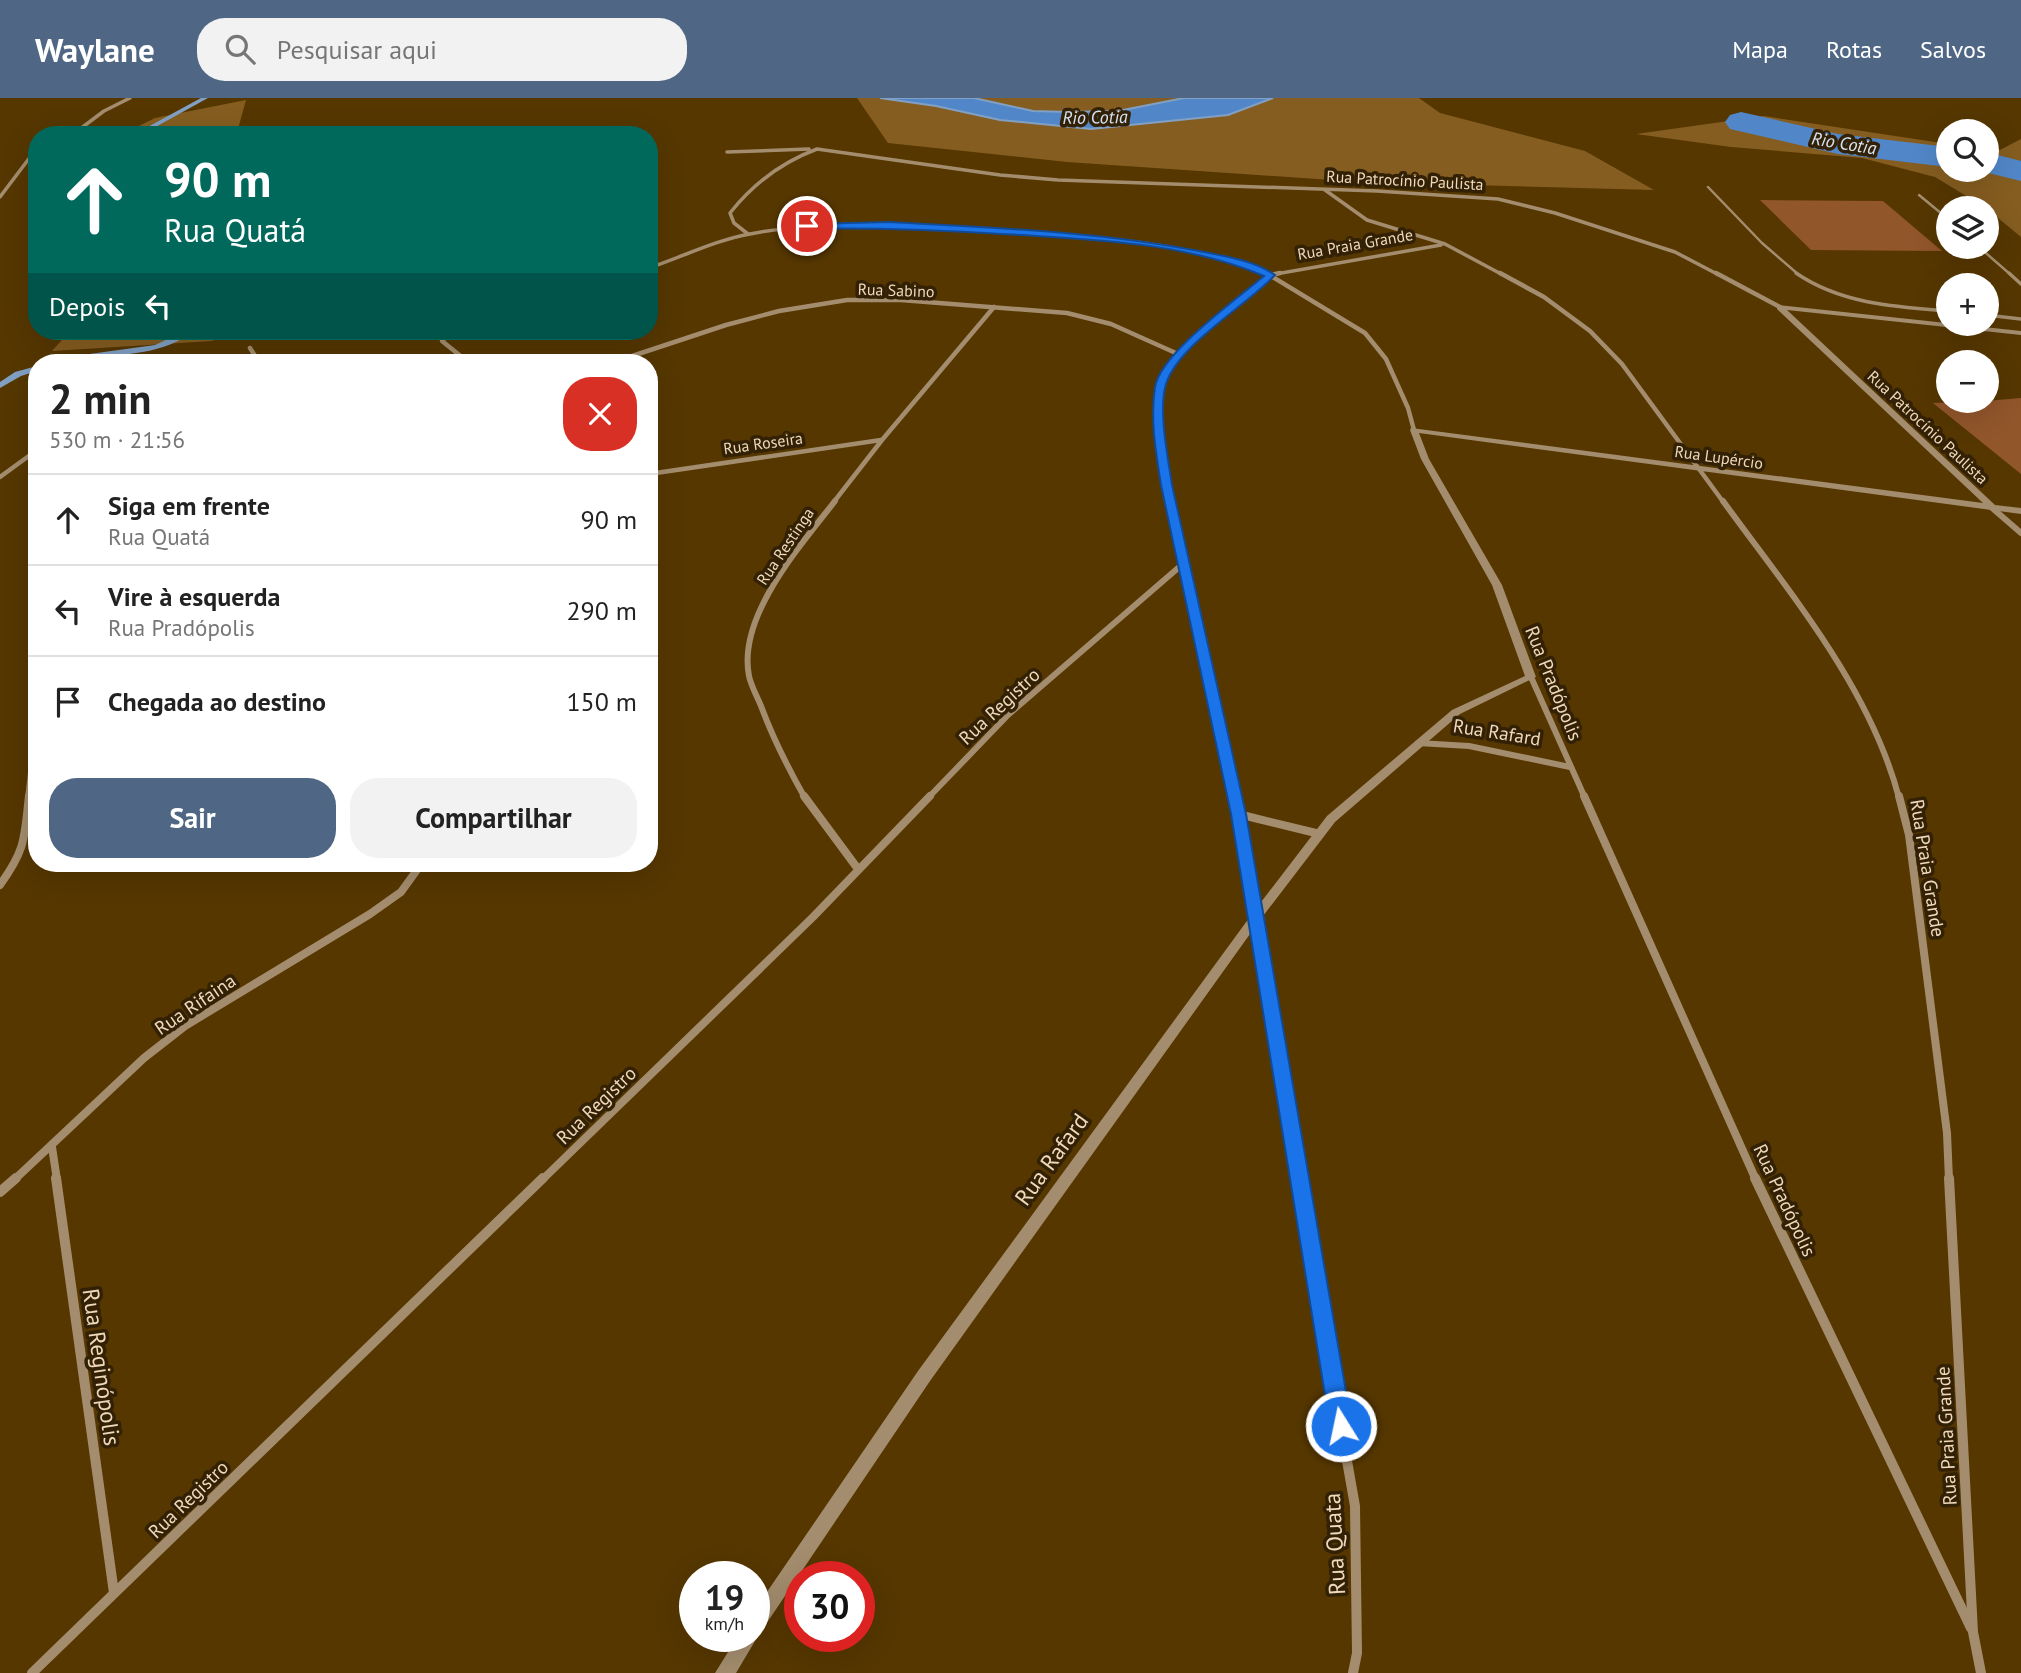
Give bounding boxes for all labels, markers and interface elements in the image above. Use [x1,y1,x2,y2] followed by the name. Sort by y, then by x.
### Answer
[197,18,687,81] search box
[35,28,155,71] text: Waylane
[221,30,259,68] icon: search
[277,33,437,66] text: Pesquisar aqui
[1732,34,1788,65] text: Mapa
[1826,34,1882,65] text: Rotas
[1920,34,1986,65] text: Salvos
[1062,105,1128,129] water label: Rio Cotia
[1936,119,1999,413] map controls
[1936,119,1999,182] button: search
[1810,127,1878,160] water label: Rio Cotia
[164,147,271,211] text: 90 m
[49,154,140,245] icon: ahead
[1326,166,1484,194] street label: Rua Patrocínio Paulista
[777,196,837,256] pin
[1936,196,1999,259] button: layers
[788,207,826,245] icon: arrive
[164,209,306,251] text: Rua Quatá
[1296,224,1414,264] street label: Rua Praia Grande
[1936,273,1999,336] button: +
[857,279,935,301] street label: Rua Sabino
[139,287,177,325] icon: left
[49,290,125,323] text: Depois
[1936,350,1999,413] button: −
[1864,366,1992,488] street label: Rua Patrocínio Paulista
[49,371,151,426] text: 2 min
[563,377,637,451] button: close
[49,425,185,454] text: 530 m · 21:56
[722,428,804,458] street label: Rua Roseira
[1674,441,1764,473] street label: Rua Lupércio
[108,489,270,522] text: Siga em frente
[49,501,87,539] icon: ahead
[581,503,637,536] text: 90 m
[752,504,818,588] street label: Rua Restinga
[108,522,210,551] text: Rua Quatá
[108,580,280,613] text: Vire à esquerda
[49,592,87,630] icon: left
[566,594,637,627] text: 290 m
[108,613,255,642] text: Rua Pradópolis
[1520,622,1588,744] street label: Rua Pradópolis
[953,662,1045,750] street label: Rua Registro
[49,683,87,721] icon: arrive
[108,685,326,718] text: Chegada ao destino
[566,685,637,718] text: 150 m
[1451,713,1543,751] street label: Rua Rafard
[49,778,336,858] button: Sair
[350,778,637,858] button: Compartilhar
[1905,797,1951,939] street label: Rua Praia Grande
[150,968,240,1040] street label: Rua Rifaina
[551,1061,641,1149] street label: Rua Registro
[1008,1107,1094,1211] street label: Rua Rafard
[1749,1140,1821,1260] street label: Rua Pradópolis
[77,1287,127,1447] street label: Rua Reginópolis
[1930,1366,1962,1506] street label: Rua Praia Grande
[1304,1389,1378,1463] position arrow
[143,1455,233,1543] street label: Rua Registro
[1317,1492,1351,1596] street label: Rua Quata
[784,1561,875,1652] speed limit sign: 30
[705,1574,744,1620] text: 19
[705,1612,744,1635] text: km/h

